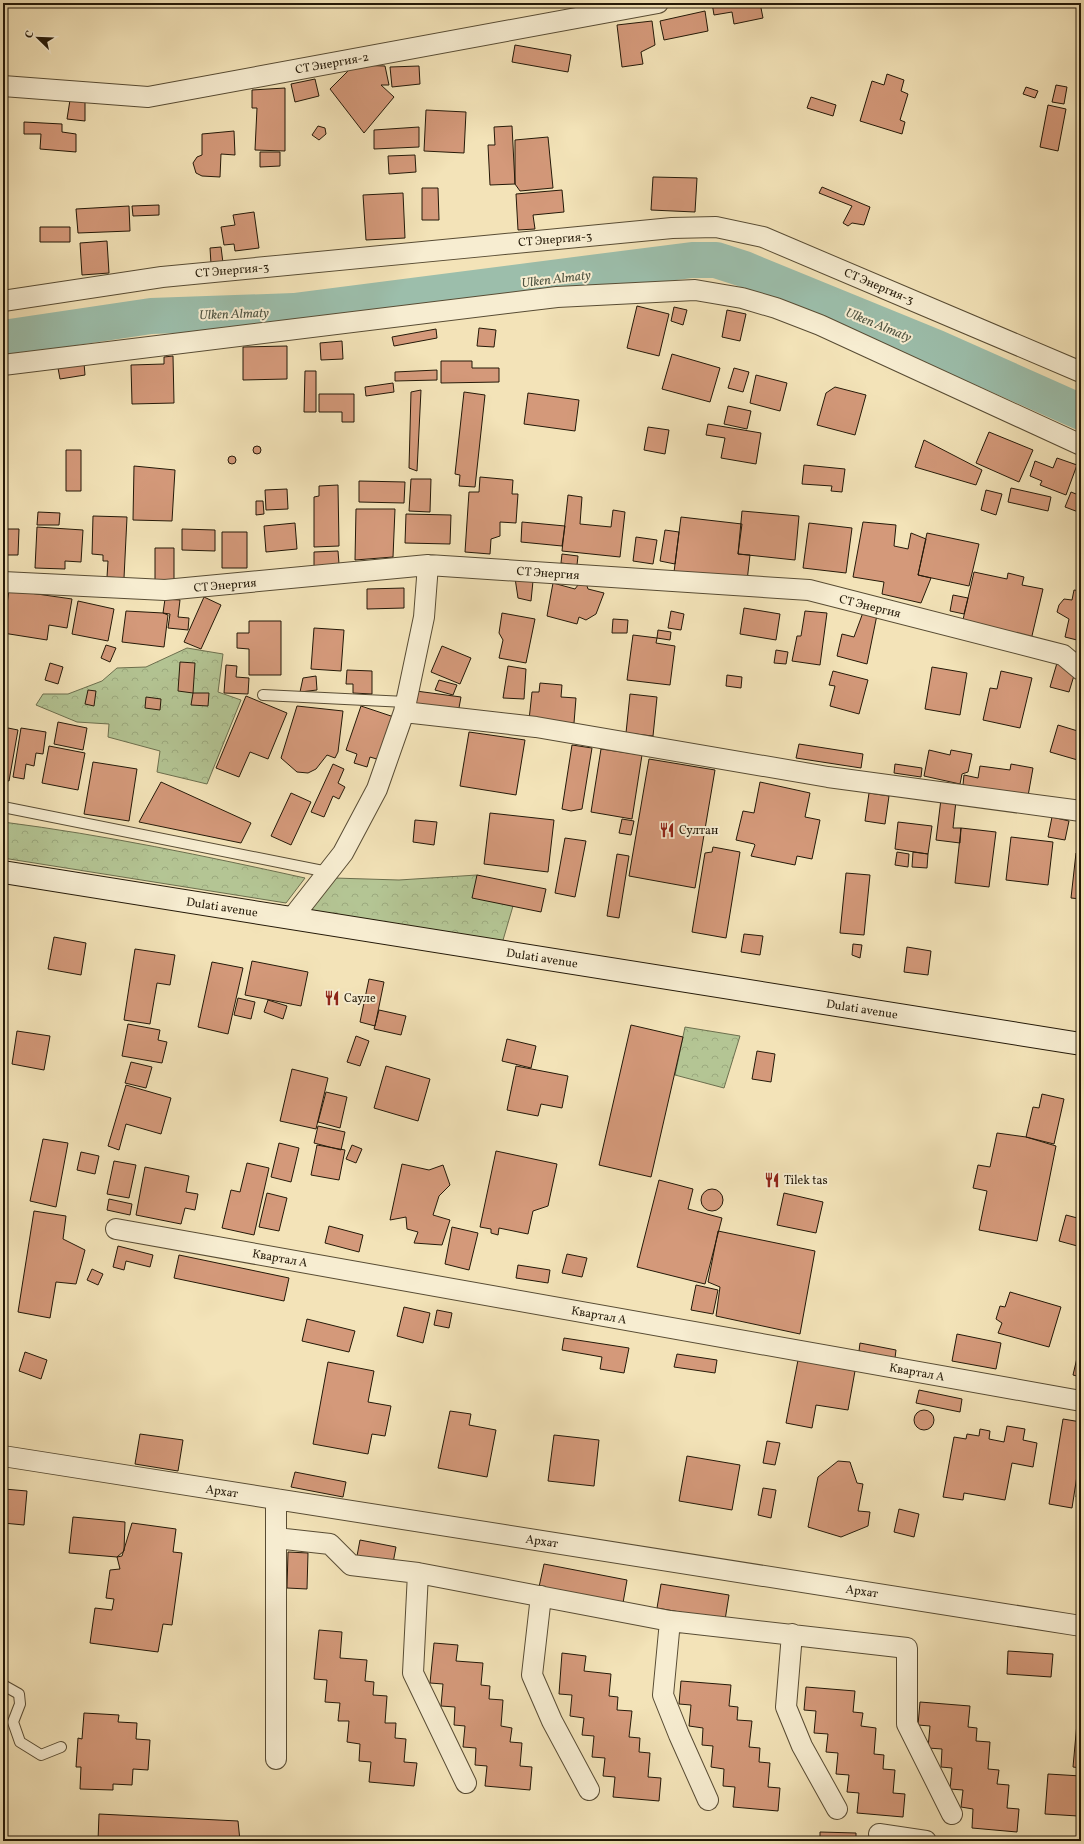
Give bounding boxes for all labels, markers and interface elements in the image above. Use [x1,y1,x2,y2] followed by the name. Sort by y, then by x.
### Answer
[18,18,58,58] north arrow
[22,28,38,41] text: С
[294,50,370,78] street label: СТ Энергия-2
[517,229,593,251] street label: СТ Энергия-3
[194,260,270,282] street label: СТ Энергия-3
[841,265,916,309] street label: СТ Энергия-3
[520,267,592,293] water label: Ulken Almaty
[842,304,914,347] water label: Ulken Almaty
[199,305,269,325] water label: Ulken Almaty
[516,564,580,584] street label: СТ Энергия
[193,575,257,597] street label: СТ Энергия
[837,592,902,622] street label: СТ Энергия
[658,821,676,839] restaurant icon: Султан
[679,823,718,839] place label: Султан
[185,894,259,922] street label: Dulati avenue
[505,945,579,973] street label: Dulati avenue
[323,989,341,1007] restaurant icon: Сауле
[344,991,376,1007] place label: Сауле
[825,996,899,1024] street label: Dulati avenue
[763,1171,781,1189] restaurant icon: Tilek tas
[784,1173,828,1189] place label: Tilek tas
[251,1246,309,1272] street label: Квартал А
[570,1303,628,1329] street label: Квартал А
[888,1360,946,1386] street label: Квартал А
[204,1482,239,1502] street label: Архат
[524,1532,559,1552] street label: Архат
[844,1582,879,1602] street label: Архат

